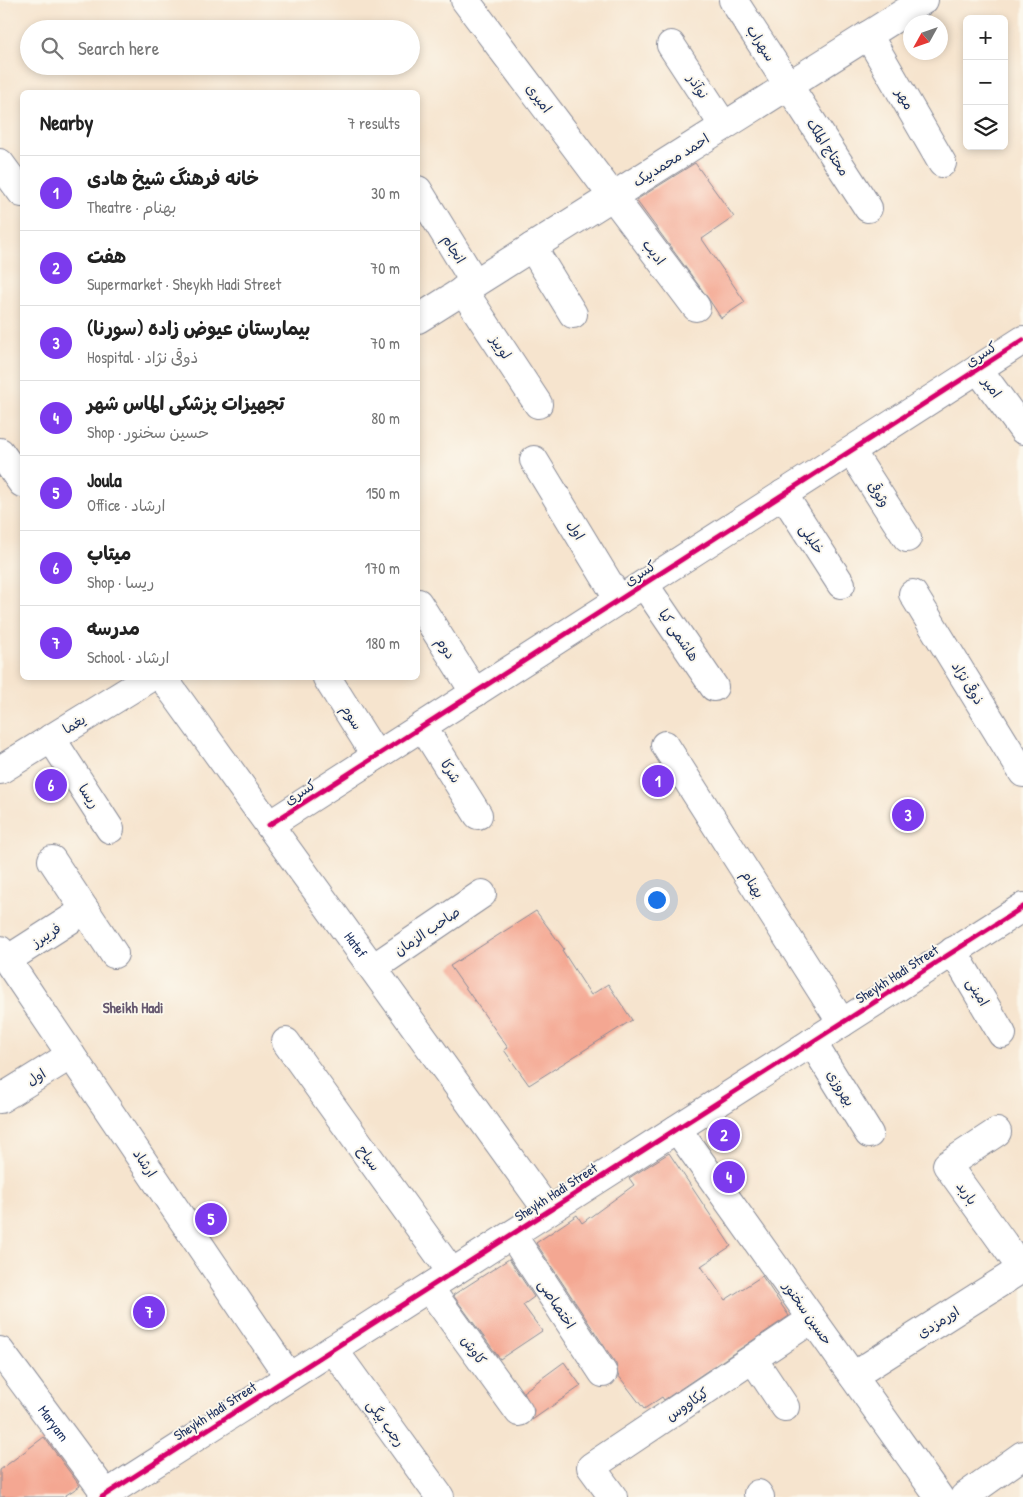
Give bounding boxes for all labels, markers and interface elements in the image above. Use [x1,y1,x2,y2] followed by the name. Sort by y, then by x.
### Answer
[903,15,948,60] north arrow
[963,15,1008,150] map controls
[963,15,1008,60] button: +
[20,20,420,75] search box
[743,21,780,65] street label: سهراب
[38,34,66,62] icon: search
[78,35,159,61] text: Search here
[963,60,1008,105] button: −
[683,69,713,102] street label: نوآذر
[522,79,557,116] street label: امیری
[891,84,919,113] street label: مهر
[963,105,1008,150] button: layers
[40,108,93,137] text: Nearby
[347,112,400,134] text: 7 results
[802,114,854,180] street label: محتاج الملک
[629,128,713,191] street label: احمد محمدبیک
[87,165,259,191] text: خانه فرهنگ شیخ هادی
[53,182,59,204] text: 1
[371,182,400,204] text: 30 m
[87,196,176,218] text: Theatre · بهنام
[437,231,471,268] street label: انجام
[639,235,670,268] street label: ادیب
[87,243,126,269] text: هفت
[52,257,60,279] text: 2
[370,257,400,279] text: 70 m
[87,273,281,295] text: Supermarket · Sheykh Hadi Street
[87,315,310,341] text: بیمارستان عیوض زاده (سورنا)
[485,330,516,363] street label: لوییز
[52,332,60,354] text: 3
[370,332,400,354] text: 70 m
[961,336,1000,371] street label: کسری
[87,346,198,368] text: Hospital · ذوقی نژاد
[978,372,1006,401] street label: امیر
[87,390,285,416] text: تجهیزات پزشکی الماس شهر
[53,407,59,429] text: 4
[371,407,400,429] text: 80 m
[87,421,209,443] text: Shop · حسین سخنور
[87,467,122,493] text: Joula
[864,477,895,510] street label: وثوقی
[53,482,59,504] text: 5
[366,482,400,504] text: 150 m
[87,494,166,516] text: Office · ارشاد
[563,517,590,543] street label: اول
[796,520,829,557] street label: خلیلی
[87,540,131,566] text: میتاپ
[620,555,659,590] street label: کسری
[53,557,59,579] text: 6
[365,557,400,579] text: 170 m
[87,571,154,593] text: Shop · ریسا
[655,605,704,665] street label: هاشمی کیا
[87,615,140,641] text: مدرسه
[52,632,60,654] text: 7
[366,632,400,654] text: 180 m
[431,633,461,664] street label: دوم
[87,646,169,668] text: School · ارشاد
[948,658,989,708] street label: ذوقی نژاد
[335,700,368,735] street label: سوم
[59,709,89,738] street label: یغما
[437,755,466,786] street label: شرکا
[642,762,674,800] pin: 1
[35,766,67,804] pin: 6
[280,774,319,809] street label: کسری
[74,780,104,812] street label: ریسا
[892,796,924,834] pin: 3
[736,866,769,902] street label: بهنام
[644,887,670,913] your location
[390,902,463,960] street label: صاحب الزمان
[26,918,64,952] street label: فریبرز
[340,928,372,961] street label: Hatef
[852,940,942,1008] street label: Sheykh Hadi Street
[963,974,994,1009] street label: امینی
[103,997,163,1018] district label: Sheikh Hadi
[23,1063,49,1090] street label: اول
[823,1066,860,1110] street label: بهروزی
[708,1116,740,1154] pin: 2
[353,1141,385,1175] street label: سیاح
[129,1145,162,1181] street label: ارشاد
[511,1158,601,1226] street label: Sheykh Hadi Street
[713,1158,745,1196] pin: 4
[952,1177,982,1208] street label: باربد
[195,1200,227,1238] pin: 5
[534,1275,580,1332] street label: اختصاصی
[778,1276,837,1349] street label: حسین سخنور
[133,1293,165,1331] pin: 7
[913,1301,963,1342] street label: اورمزدی
[457,1331,492,1368] street label: کاوش
[170,1377,260,1445] street label: Sheykh Hadi Street
[662,1382,712,1425] street label: کیکاووس
[363,1395,410,1450] street label: رجب بیگی
[34,1401,74,1445] street label: Maryam

